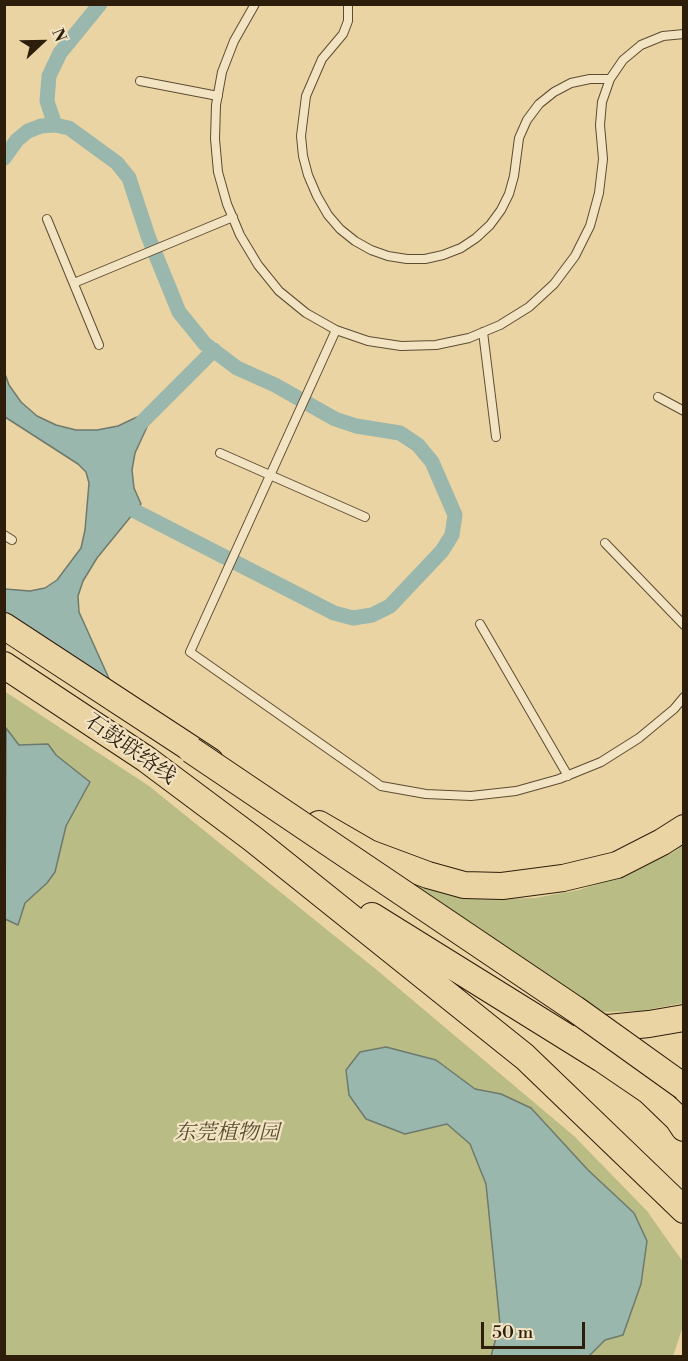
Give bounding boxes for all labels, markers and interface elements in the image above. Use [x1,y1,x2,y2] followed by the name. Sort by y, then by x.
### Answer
[12,12,72,72] north arrow
[47,26,70,45] text: N
[80,710,180,790] street label: 石鼓联络线
[175,1121,279,1147] park label: 东莞植物园
[484,1310,588,1348] scale bar
[492,1321,533,1344] text: 50 m

